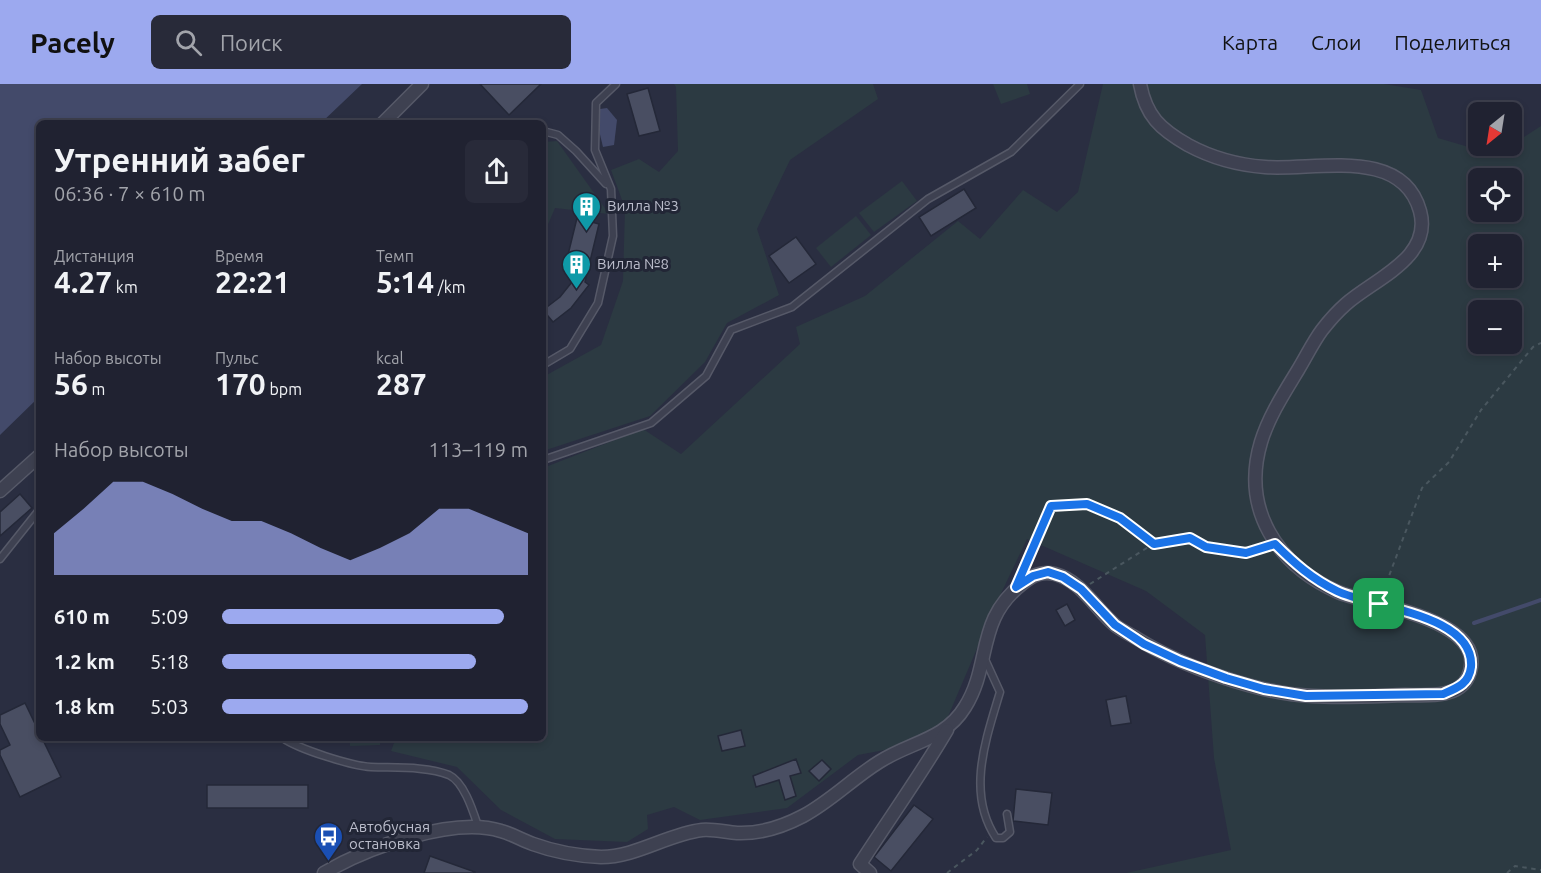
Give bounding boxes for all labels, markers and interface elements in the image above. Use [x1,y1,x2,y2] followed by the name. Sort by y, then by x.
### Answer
[151,15,571,69] search box
[172,26,205,59] icon: search
[30,27,115,58] text: Pacely
[220,30,283,55] text: Поиск
[1222,30,1278,54] text: Карта
[1311,30,1361,54] text: Слои
[1394,30,1511,54] text: Поделиться
[1468,102,1522,156] north arrow
[1468,102,1522,354] map controls
[465,140,528,203] button: share
[54,141,305,178] text: Утренний забег
[1468,168,1522,222] button: locate
[54,182,206,205] text: 06:36 · 7 × 610 m
[570,190,602,232] building icon: Вилла №3
[607,197,679,214] place label: Вилла №3
[1468,234,1522,288] button: +
[54,247,134,265] text: Дистанция
[215,247,264,265] text: Время
[376,247,414,265] text: Темп
[560,248,592,290] building icon: Вилла №8
[597,255,669,272] place label: Вилла №8
[54,265,112,299] text: 4.27
[215,265,290,299] text: 22:21
[376,265,434,299] text: 5:14
[112,278,138,296] text: km
[434,278,466,296] text: /km
[1468,300,1522,354] button: −
[54,349,162,367] text: Набор высоты
[215,349,259,367] text: Пульс
[376,349,404,367] text: kcal
[54,367,88,401] text: 56
[215,367,266,401] text: 170
[376,367,427,401] text: 287
[88,380,105,398] text: m
[266,380,302,398] text: bpm
[54,438,189,461] text: Набор высоты
[429,438,528,461] text: 113–119 m
[1353,578,1404,629] pin
[1362,587,1395,620] icon: arrive
[54,605,110,628] text: 610 m
[150,605,189,628] text: 5:09
[54,650,115,673] text: 1.2 km
[150,650,189,673] text: 5:18
[54,695,115,718] text: 1.8 km
[150,695,189,718] text: 5:03
[349,818,430,852] place label: Автобусная остановка
[312,820,344,862] bus stop icon: Автобусная остановка

